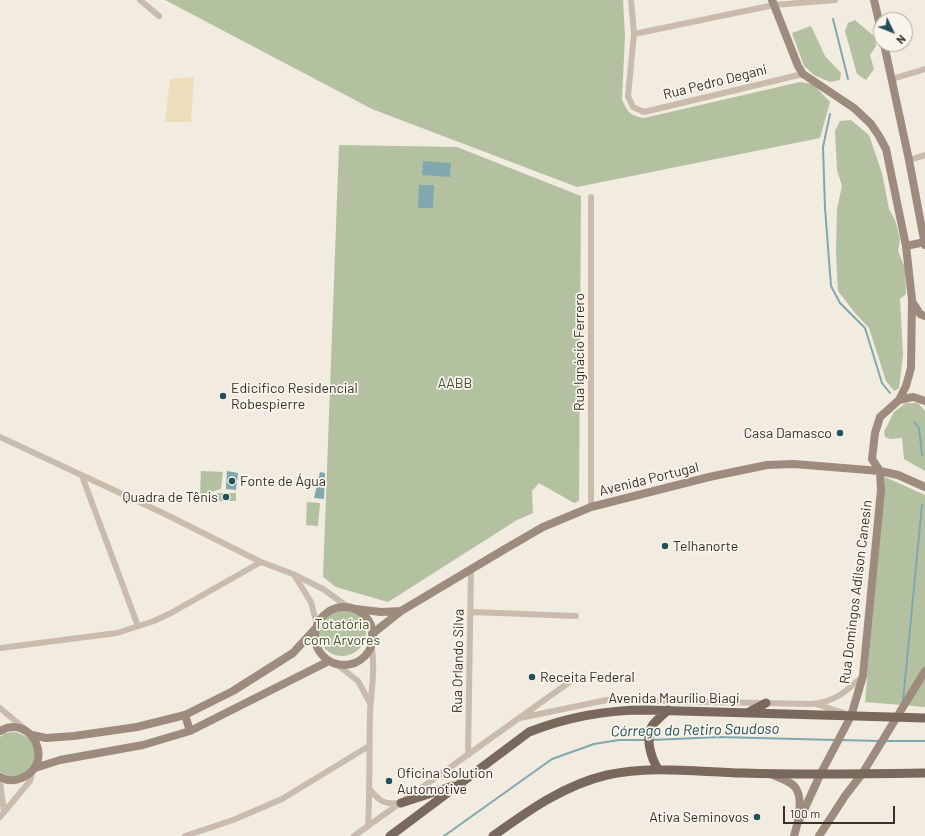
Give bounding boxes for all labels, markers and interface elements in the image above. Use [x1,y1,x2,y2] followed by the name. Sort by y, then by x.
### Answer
[873,12,913,52] north arrow
[894,33,909,47] text: N
[661,61,769,103] street label: Rua Pedro Degani
[571,293,587,411] street label: Rua Ignácio Ferrero
[438,375,472,391] park label: AABB
[231,380,358,412] place label: Edicifico Residencial Robespierre
[218,391,228,401] marker: Edicifico Residencial Robespierre
[744,425,832,441] place label: Casa Damasco
[835,428,845,438] marker: Casa Damasco
[597,458,701,500] street label: Avenida Portugal
[240,473,326,489] place label: Fonte de Água
[227,476,237,486] marker: Fonte de Água
[122,489,218,505] place label: Quadra de Tênis
[221,492,231,502] marker: Quadra de Tênis
[836,499,876,685] street label: Rua Domingos Adilson Canesin
[673,538,738,554] place label: Telhanorte
[660,541,670,551] marker: Telhanorte
[449,609,467,713] street label: Rua Orlando Silva
[304,616,380,648] park label: Totatória com Arvores
[540,669,635,685] place label: Receita Federal
[527,672,537,682] marker: Receita Federal
[608,690,740,706] street label: Avenida Maurílio Biagi
[610,720,780,740] water label: Córrego do Retiro Saudoso
[397,765,493,798] place label: Oficina Solution Automotive
[384,776,394,786] marker: Oficina Solution Automotive
[785,798,897,824] scale bar
[790,806,820,820] text: 100 m
[649,809,749,825] place label: Ativa Seminovos
[752,812,762,822] marker: Ativa Seminovos

